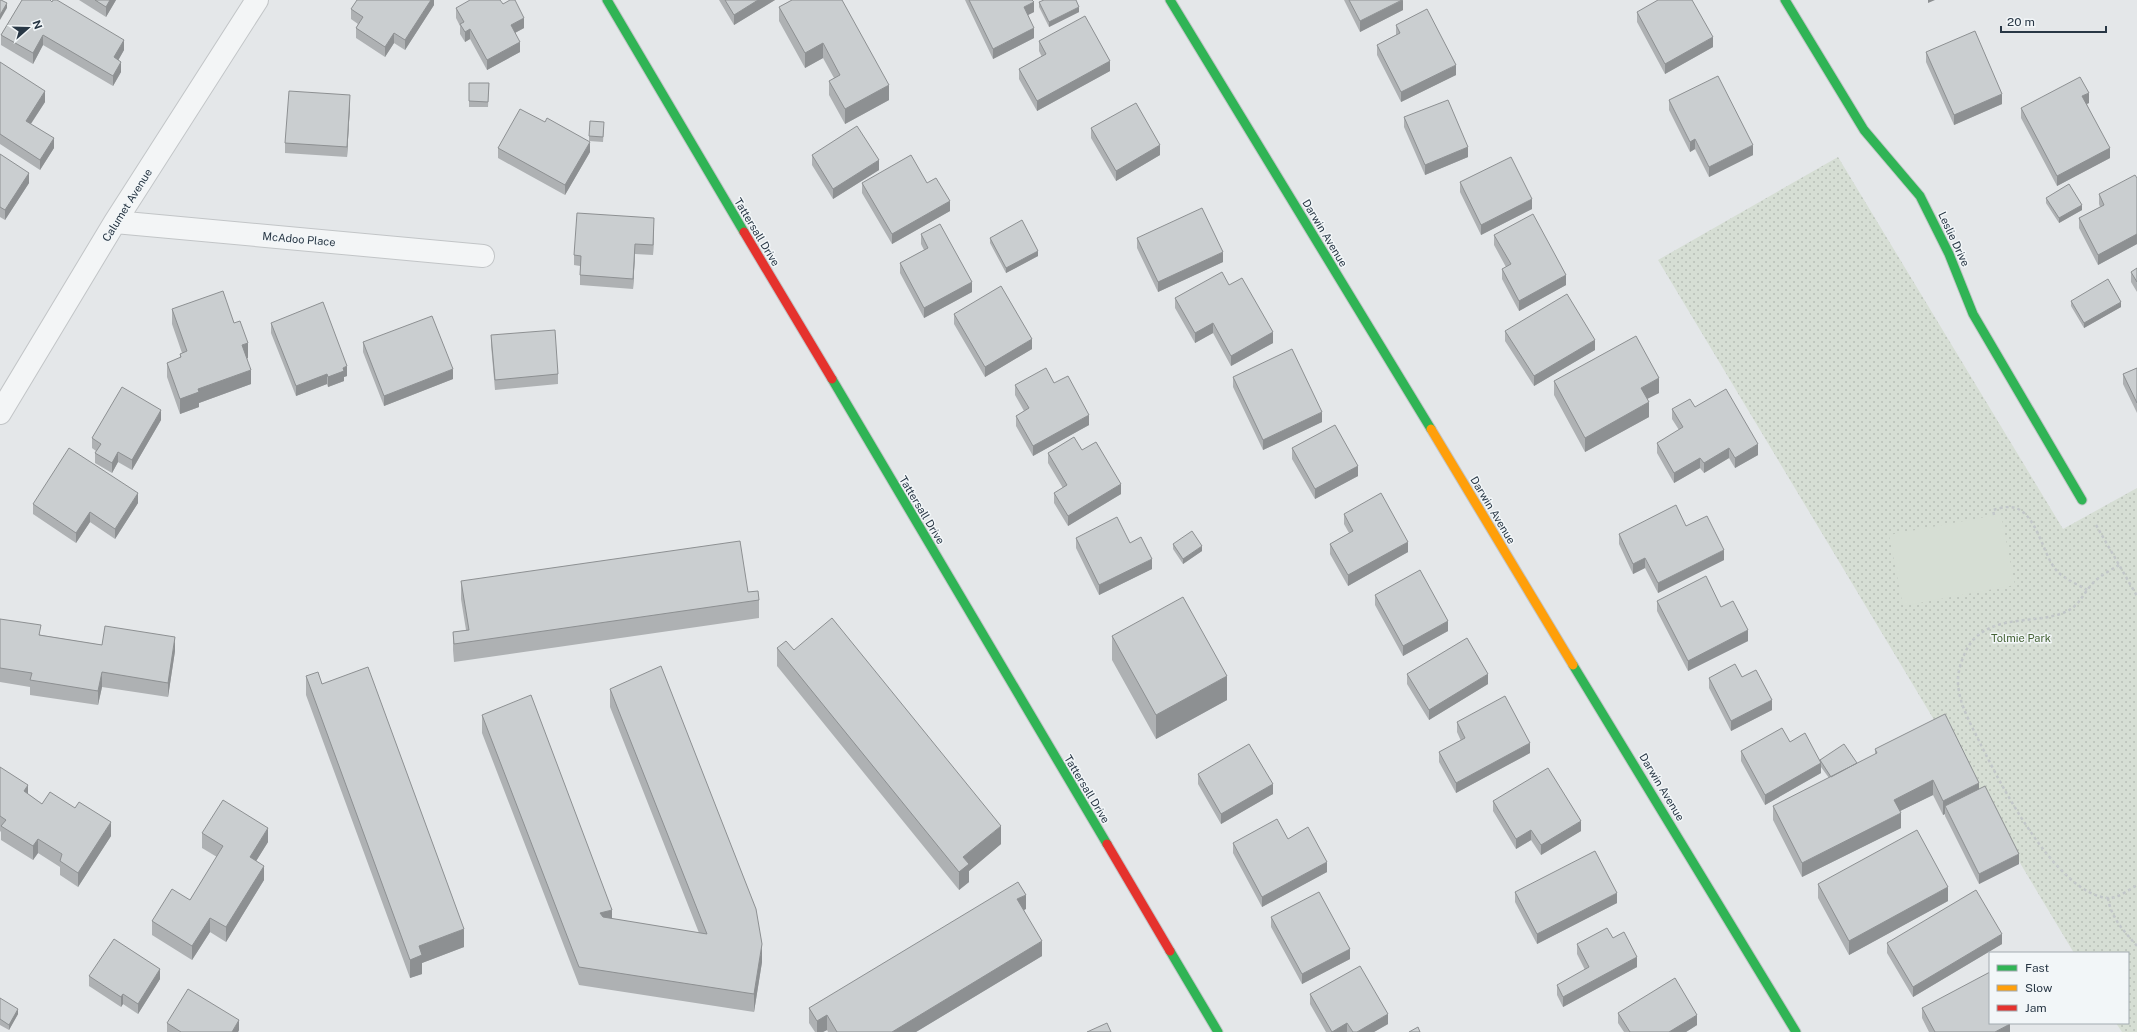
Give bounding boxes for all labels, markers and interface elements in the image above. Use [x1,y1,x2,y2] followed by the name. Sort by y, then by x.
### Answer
[8,8,48,48] north arrow
[2001,8,2106,34] scale bar
[2007,15,2035,29] text: 20 m
[30,18,45,31] text: N
[100,166,154,244] street label: Calumet Avenue
[732,196,782,268] street label: Tattersall Drive
[1300,197,1350,269] street label: Darwin Avenue
[1936,210,1972,268] street label: Leslie Drive
[262,230,336,248] street label: McAdoo Place
[897,474,947,546] street label: Tattersall Drive
[1468,474,1518,546] street label: Darwin Avenue
[1991,632,2051,644] park label: Tolmie Park
[1637,751,1687,823] street label: Darwin Avenue
[1062,753,1112,825] street label: Tattersall Drive
[1989,952,2129,1024] legend
[2025,961,2050,975] text: Fast
[2025,981,2053,995] text: Slow
[2025,1001,2047,1015] text: Jam

